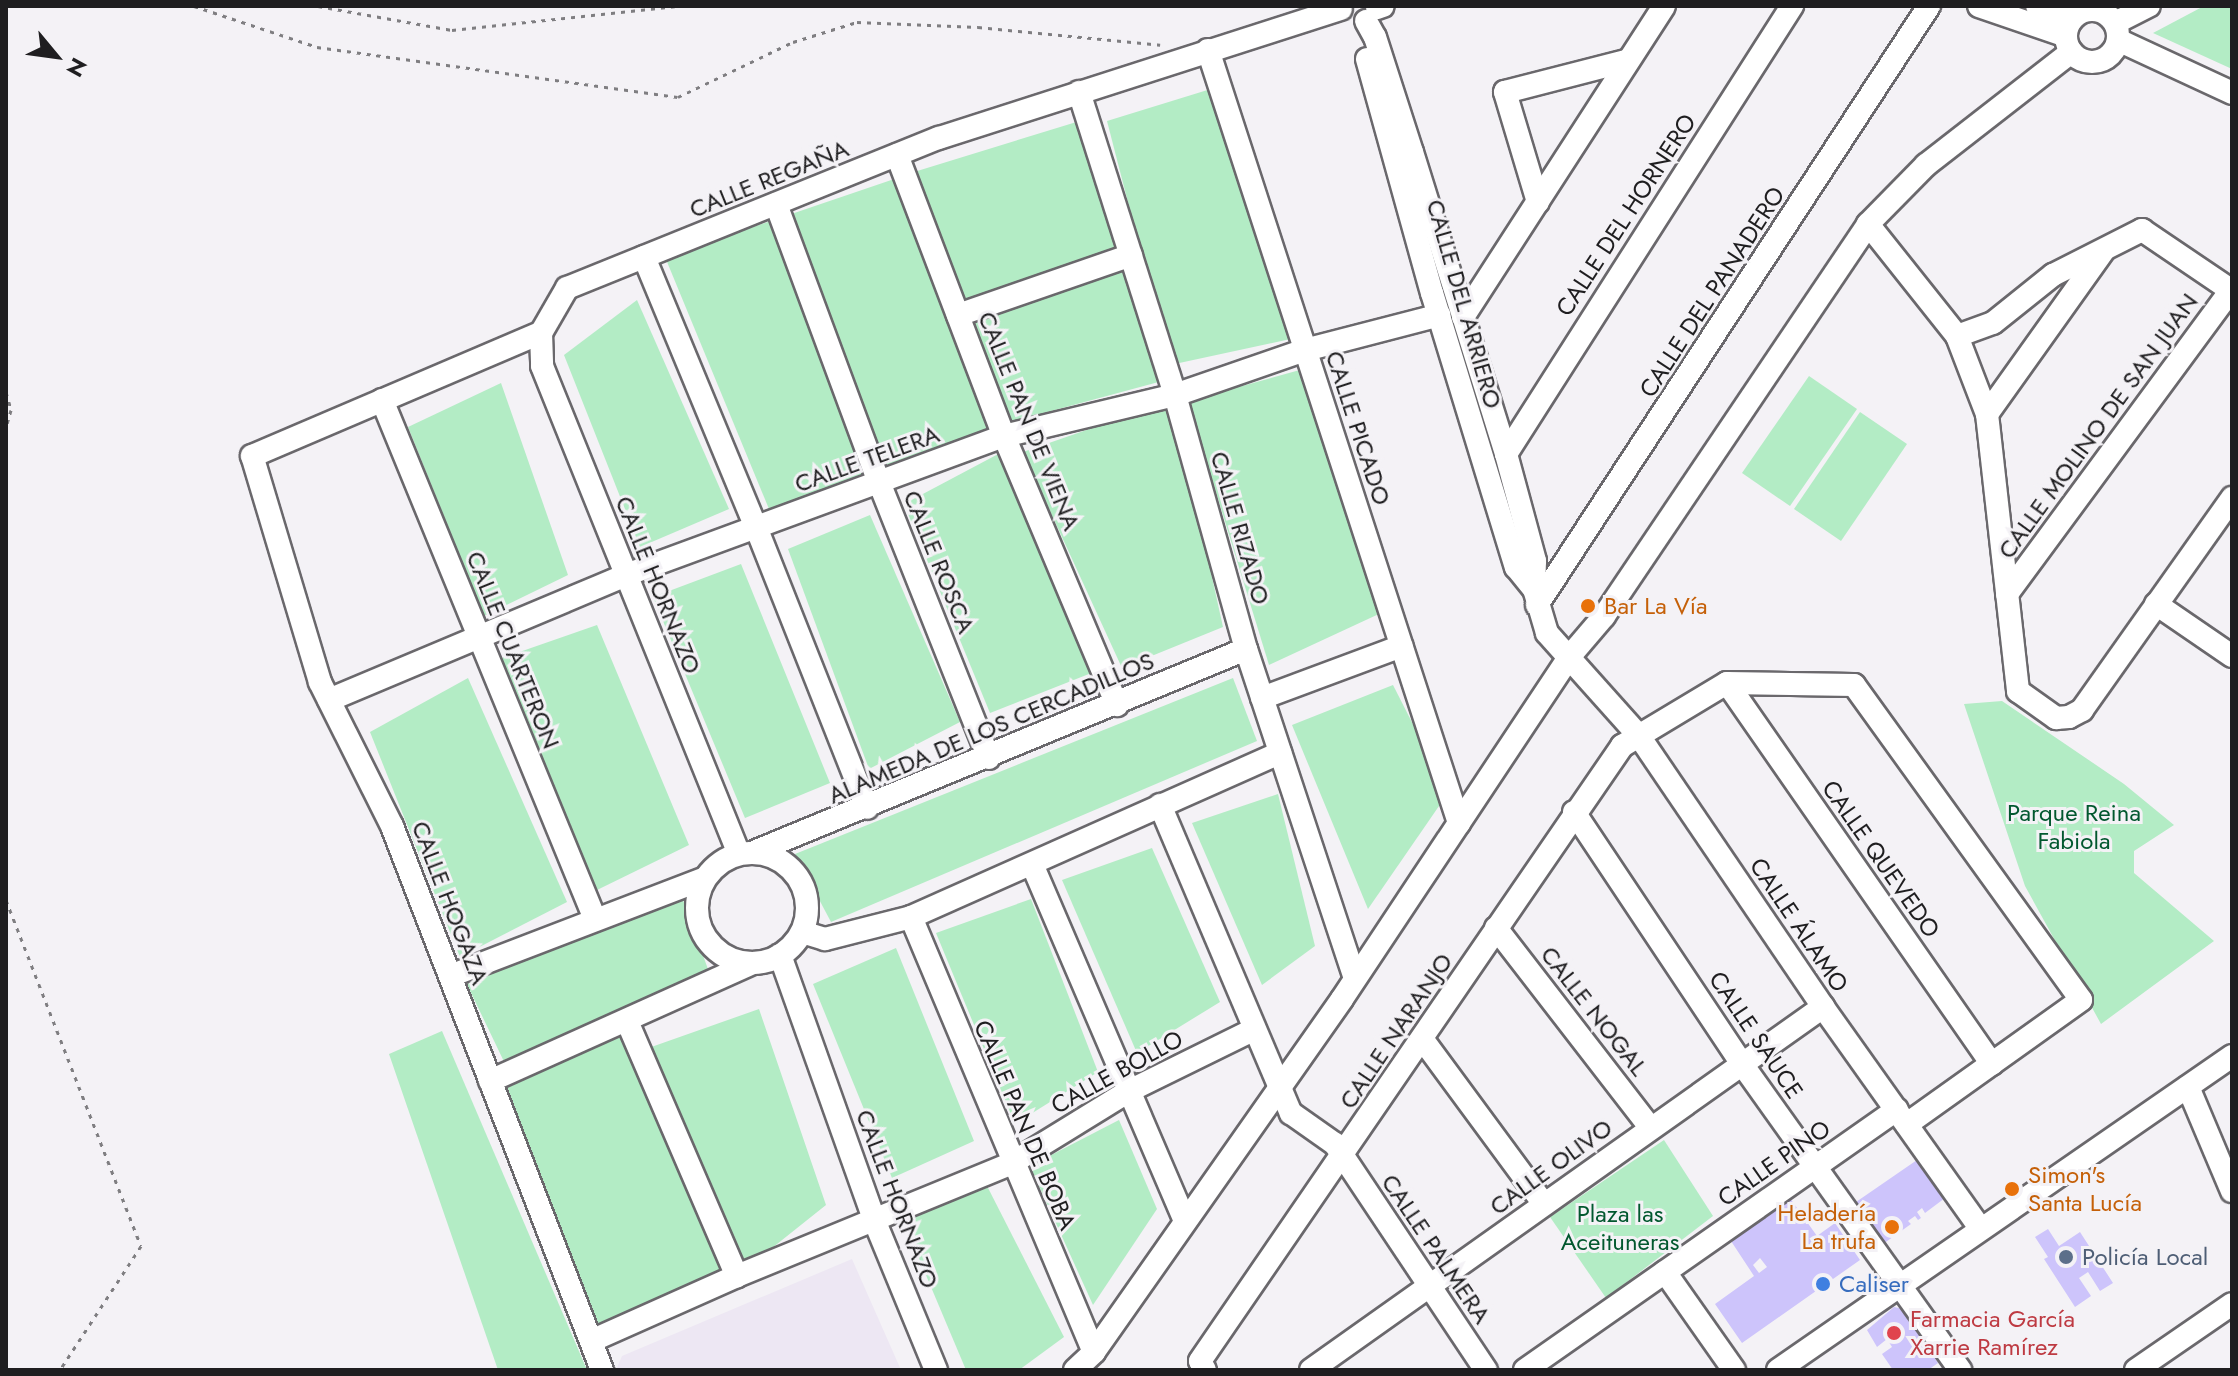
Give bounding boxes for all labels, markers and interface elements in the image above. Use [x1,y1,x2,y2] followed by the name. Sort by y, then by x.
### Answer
[16,16,96,96] north arrow
[59,52,95,83] text: N
[1550,109,1702,321] street label: CALLE DEL HORNERO
[685,134,853,224] street label: CALLE REGAÑA
[1633,181,1791,403] street label: CALLE DEL PANADERO
[1420,196,1508,412] street label: CALLE DEL ARRIERO
[1992,288,2204,564] street label: CALLE MOLINO DE SAN JUAN
[972,308,1086,534] street label: CALLE PAN DE VIENA
[1320,347,1396,509] street label: CALLE PICADO
[791,420,943,498] street label: CALLE TELERA
[1204,448,1276,608] street label: CALLE RIZADO
[897,486,981,638] street label: CALLE ROSCA
[609,492,707,678] street label: CALLE HORNAZO
[460,547,566,753] street label: CALLE CUARTERON
[1604,592,1708,620] place label: Bar La Vía
[1579,597,1597,615] marker: Bar La Vía
[824,646,1158,810] street label: ALAMEDA DE LOS CERCADILLOS
[1816,775,1946,943] street label: CALLE QUEVEDO
[2007,799,2141,855] park label: Parque Reina Fabiola
[406,817,494,989] street label: CALLE HOGAZA
[1744,852,1854,998] street label: CALLE ÁLAMO
[1535,941,1653,1081] street label: CALLE NOGAL
[1333,948,1459,1114] street label: CALLE NARANJO
[1703,966,1809,1104] street label: CALLE SAUCE
[968,1016,1082,1234] street label: CALLE PAN DE BOBA
[1046,1024,1188,1120] street label: CALLE BOLLO
[850,1106,944,1292] street label: CALLE HORNAZO
[1484,1113,1618,1221] street label: CALLE OLIVO
[1712,1114,1836,1212] street label: CALLE PINO
[2028,1161,2142,1217] place label: Simon's Santa Lucía
[1375,1169,1497,1329] street label: CALLE PALMERA
[2003,1180,2021,1198] marker: Simon's Santa Lucía
[1777,1199,1876,1255] place label: Heladería La trufa
[1561,1200,1679,1256] park label: Plaza las Aceituneras
[1883,1218,1901,1236] marker: Heladería La trufa
[2082,1243,2208,1271] place label: Policía Local
[2057,1248,2075,1266] marker: Policía Local
[1839,1270,1909,1298] place label: Caliser
[1814,1275,1832,1293] marker: Caliser
[1910,1305,2075,1361] place label: Farmacia García Xarrie Ramírez
[1885,1324,1903,1342] marker: Farmacia García Xarrie Ramírez

